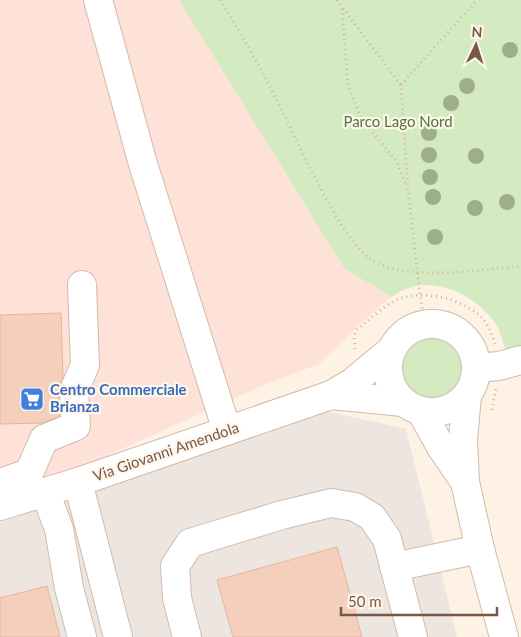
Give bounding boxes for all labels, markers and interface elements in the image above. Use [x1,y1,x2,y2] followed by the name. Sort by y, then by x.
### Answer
[451,20,501,70] north arrow
[471,23,483,40] text: N
[343,112,453,130] park label: Parco Lago Nord
[50,380,187,415] place label: Centro Commerciale Brianza
[19,386,45,412] supermarket icon: Centro Commerciale Brianza
[90,418,241,485] street label: Via Giovanni Amendola
[341,584,497,616] scale bar
[348,592,382,610] text: 50 m

